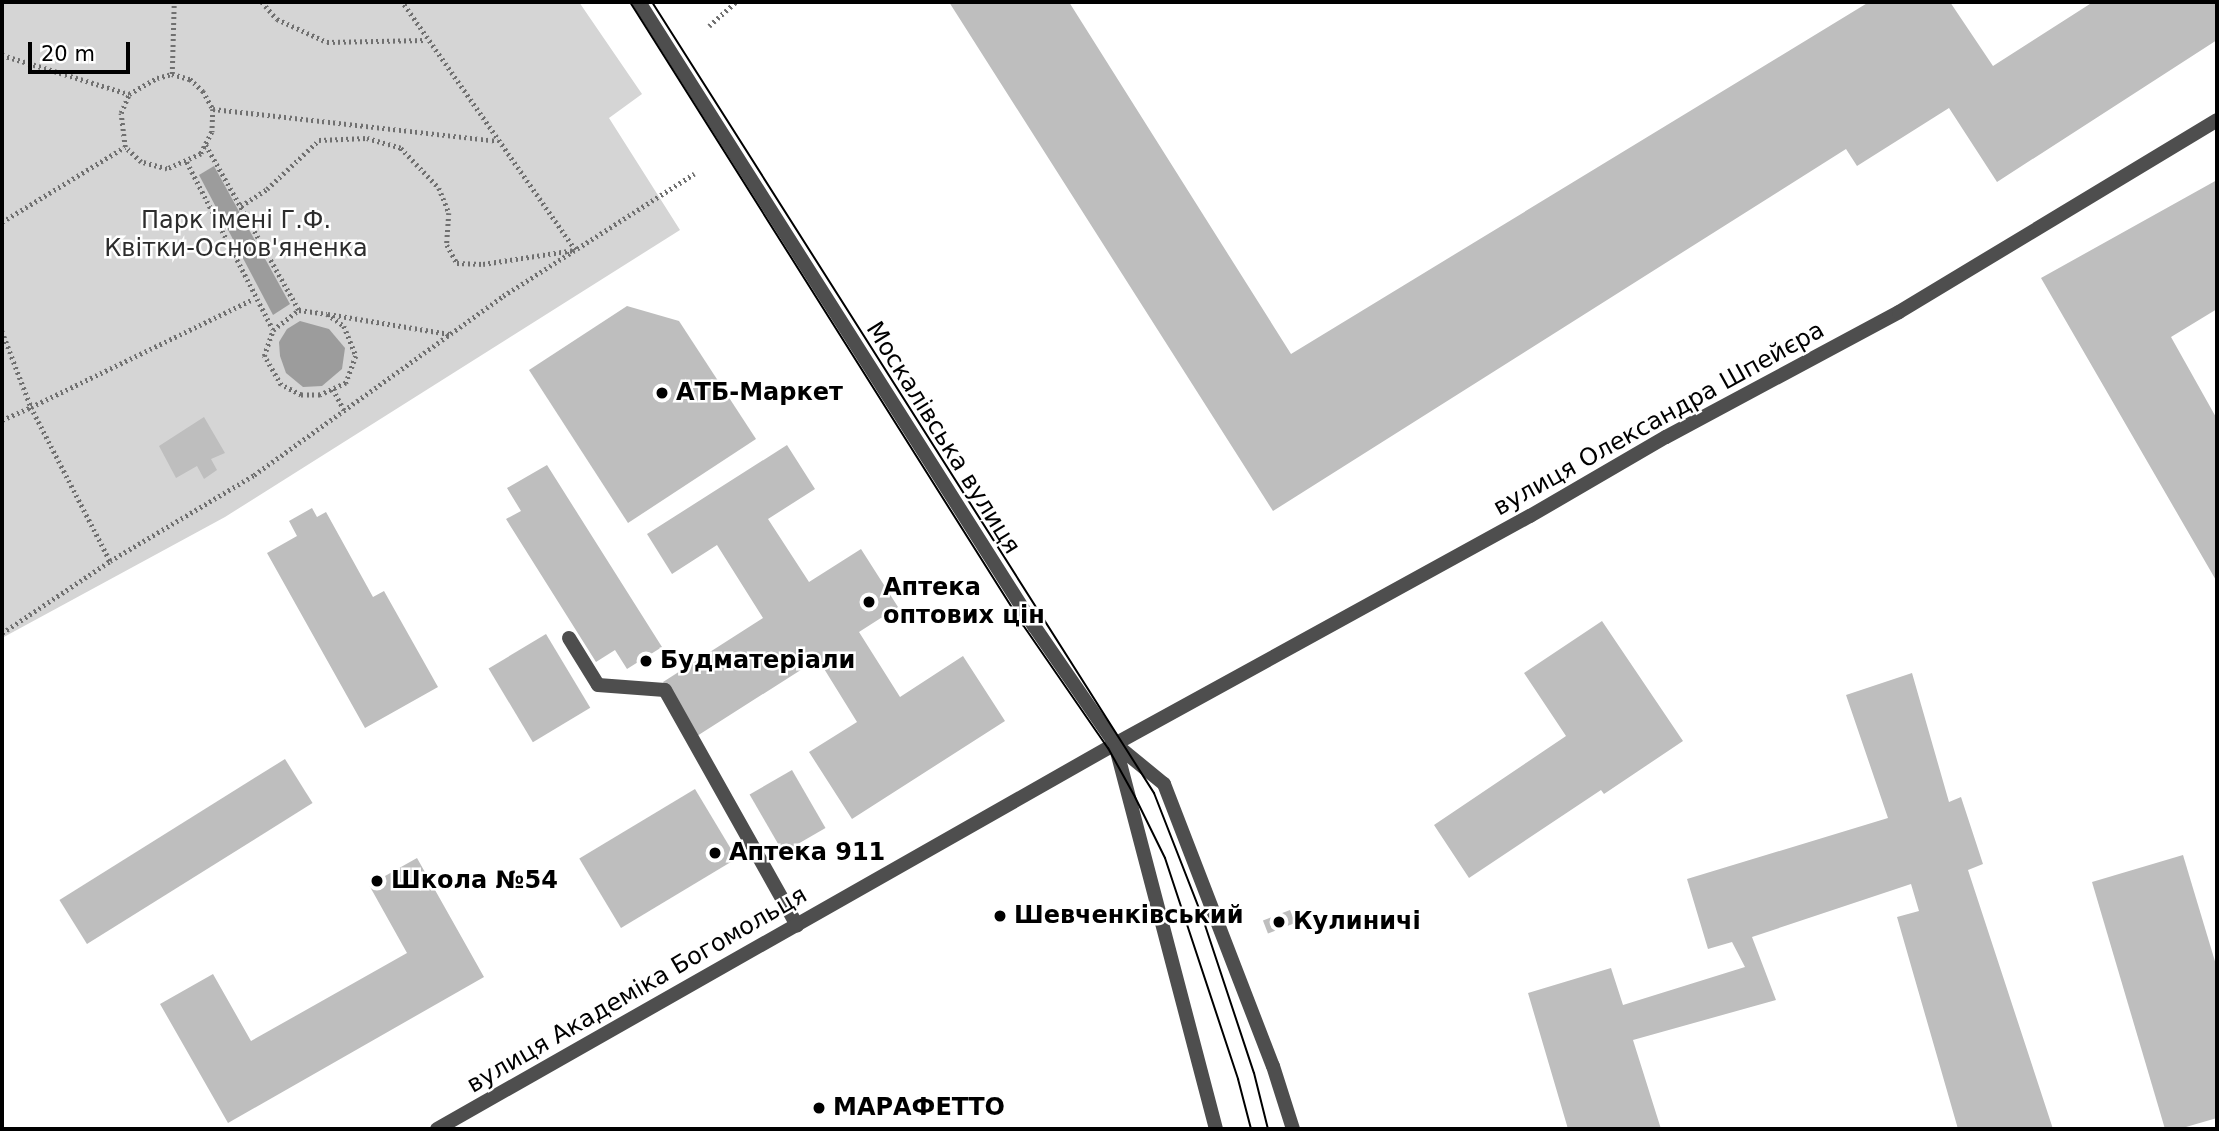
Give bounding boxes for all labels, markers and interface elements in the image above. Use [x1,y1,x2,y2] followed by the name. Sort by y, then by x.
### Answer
[32,28,133,72] scale bar
[41,42,95,66] text: 20 m
[104,207,368,263] park label: Парк імені Г.Ф. Квітки-Основ'яненка
[1489,316,1829,522] street label: вулиця Олександра Шпейєра
[860,317,1026,559] street label: Москалівська вулиця
[676,379,843,407] place label: АТБ-Маркет
[654,385,670,401] marker: АТБ-Маркет
[883,574,1045,630] place label: Аптека оптових цін
[861,594,877,610] marker: Аптека оптових цін
[660,647,855,675] place label: Будматеріали
[638,653,654,669] marker: Будматеріали
[729,839,885,867] place label: Аптека 911
[707,845,723,861] marker: Аптека 911
[391,867,558,895] place label: Школа №54
[369,873,385,889] marker: Школа №54
[462,881,812,1099] street label: вулиця Академіка Богомольця
[1014,902,1243,930] place label: Шевченківський
[992,908,1008,924] marker: Шевченківський
[1293,908,1421,936] place label: Кулиничі
[1271,914,1287,930] marker: Кулиничі
[833,1094,1005,1122] place label: МАРАФЕТТО
[811,1100,827,1116] marker: МАРАФЕТТО

